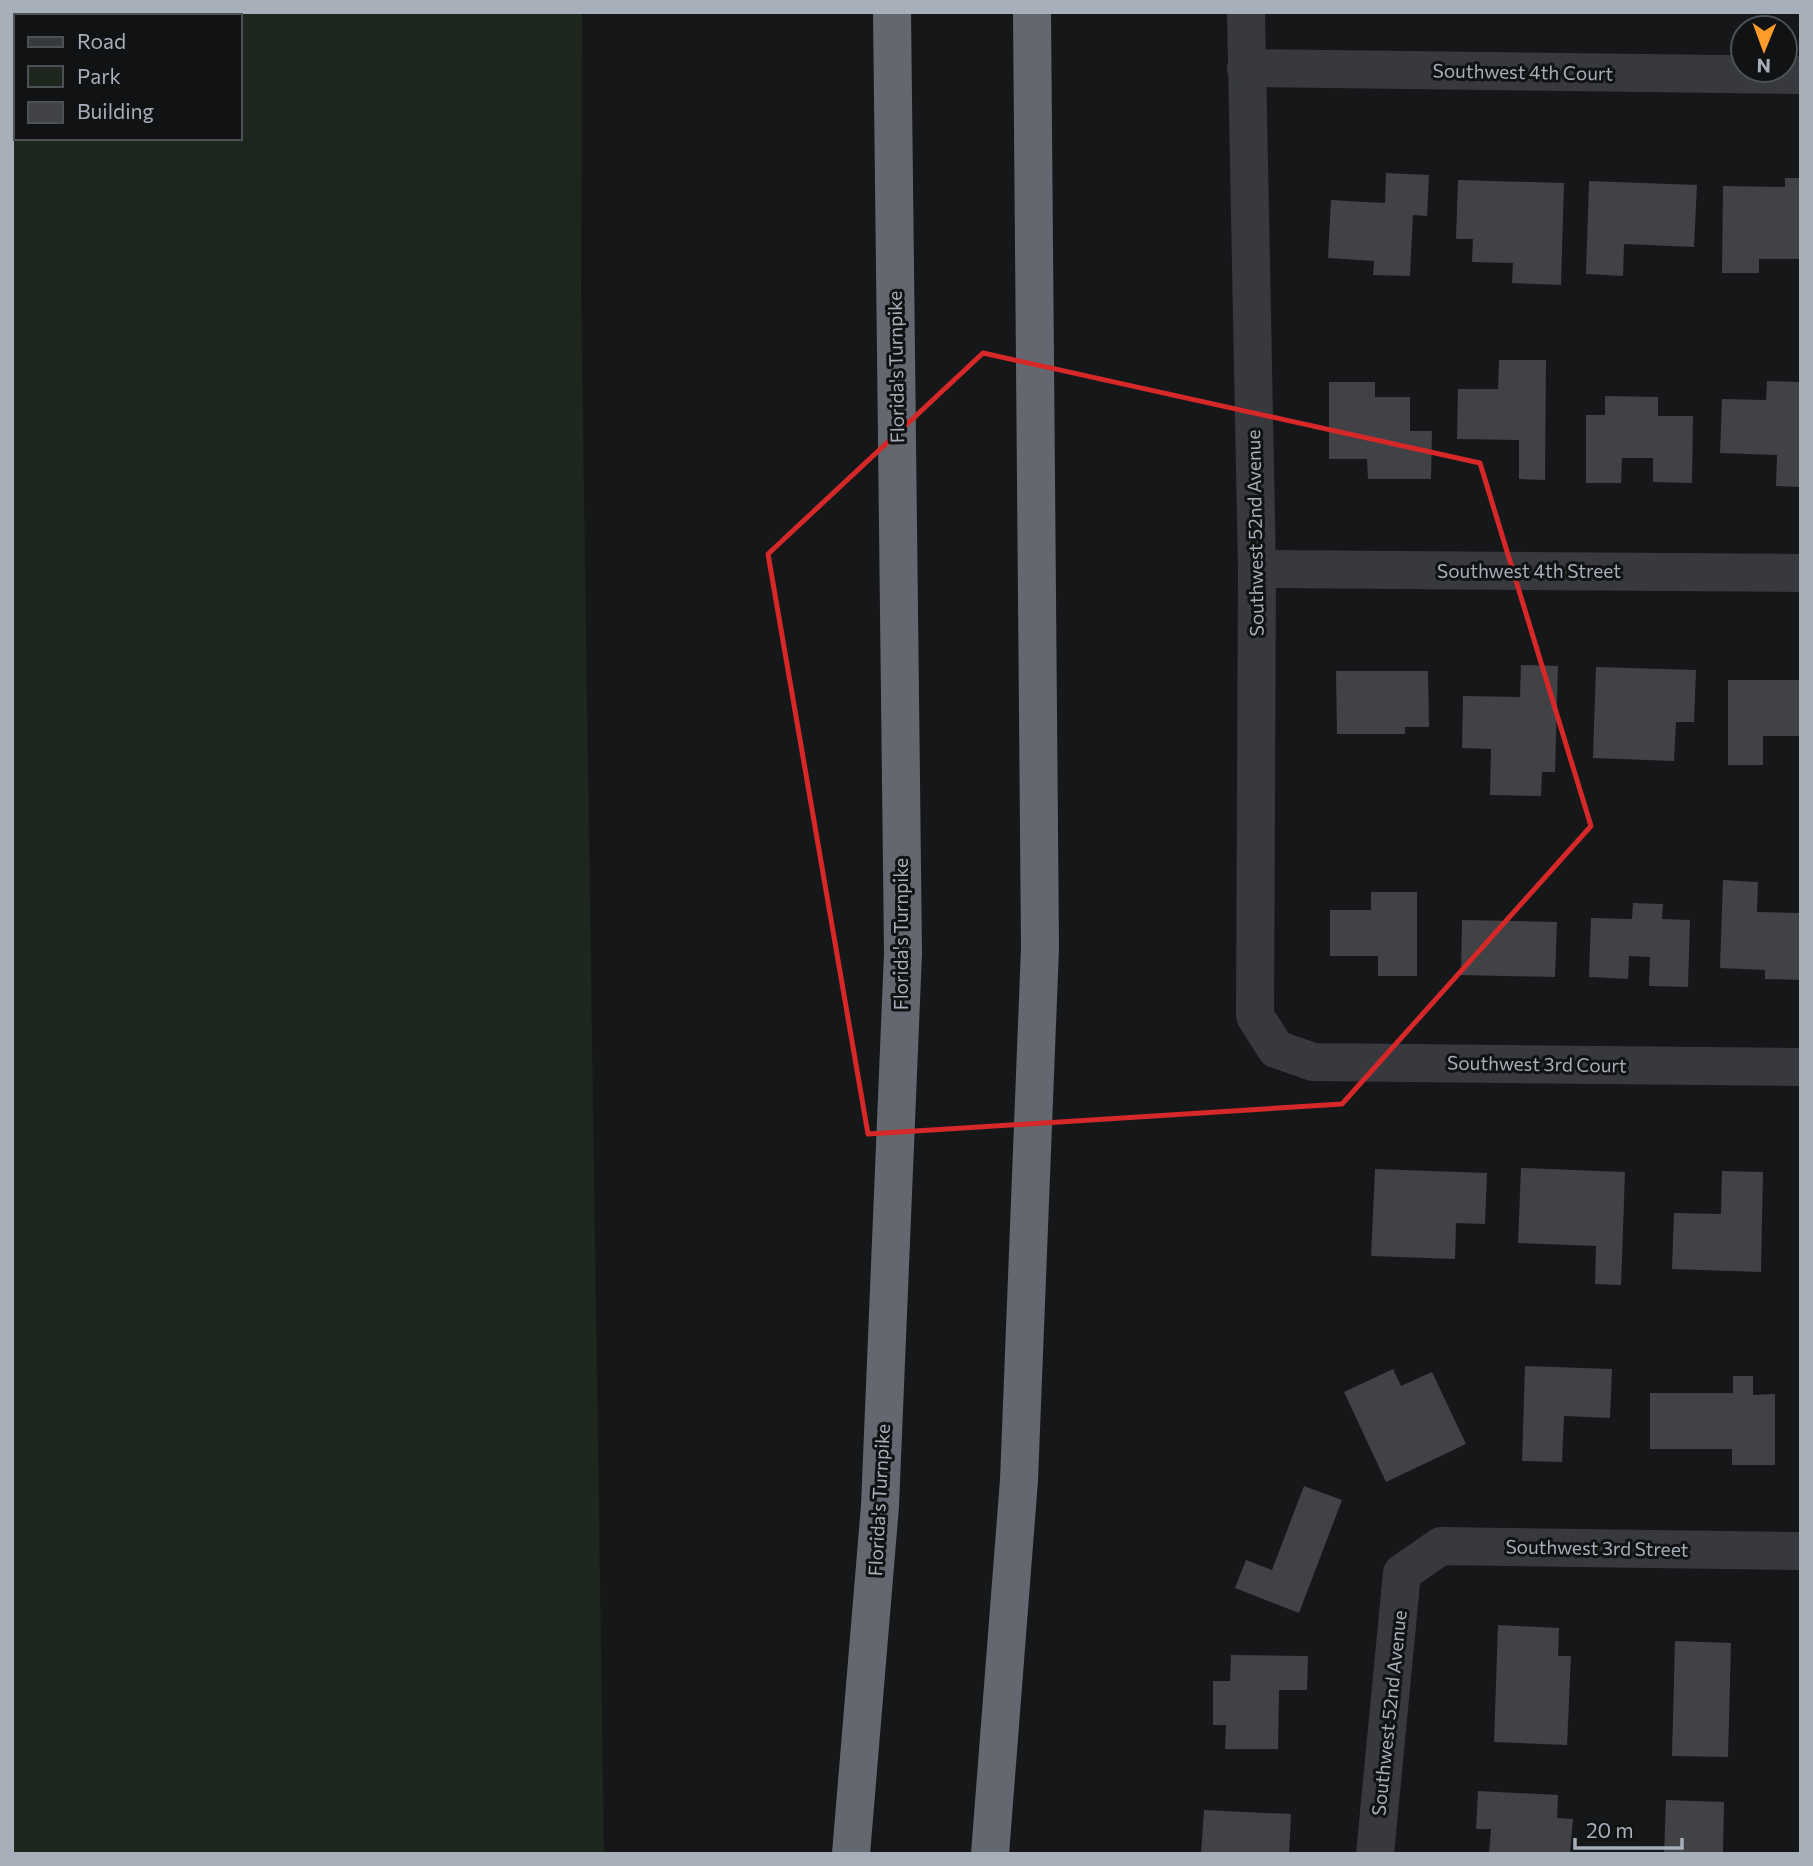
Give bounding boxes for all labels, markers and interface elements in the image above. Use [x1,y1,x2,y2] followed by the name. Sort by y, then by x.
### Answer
[14,14,242,140] legend
[1729,14,1799,84] north arrow
[77,28,126,53] text: Road
[1756,55,1771,78] text: N
[1433,58,1614,85] street label: Southwest 4th Court
[77,63,121,88] text: Park
[77,98,154,123] text: Building
[883,291,908,443] street label: Florida's Turnpike
[1241,429,1268,637] street label: Southwest 52nd Avenue
[1437,559,1621,582] street label: Southwest 4th Street
[889,858,912,1010] street label: Florida's Turnpike
[1447,1050,1627,1077] street label: Southwest 3rd Court
[863,1423,894,1577] street label: Florida's Turnpike
[1505,1534,1689,1561] street label: Southwest 3rd Street
[1366,1609,1411,1817] street label: Southwest 52nd Avenue
[1575,1806,1682,1850] scale bar
[1586,1817,1634,1842] text: 20 m

